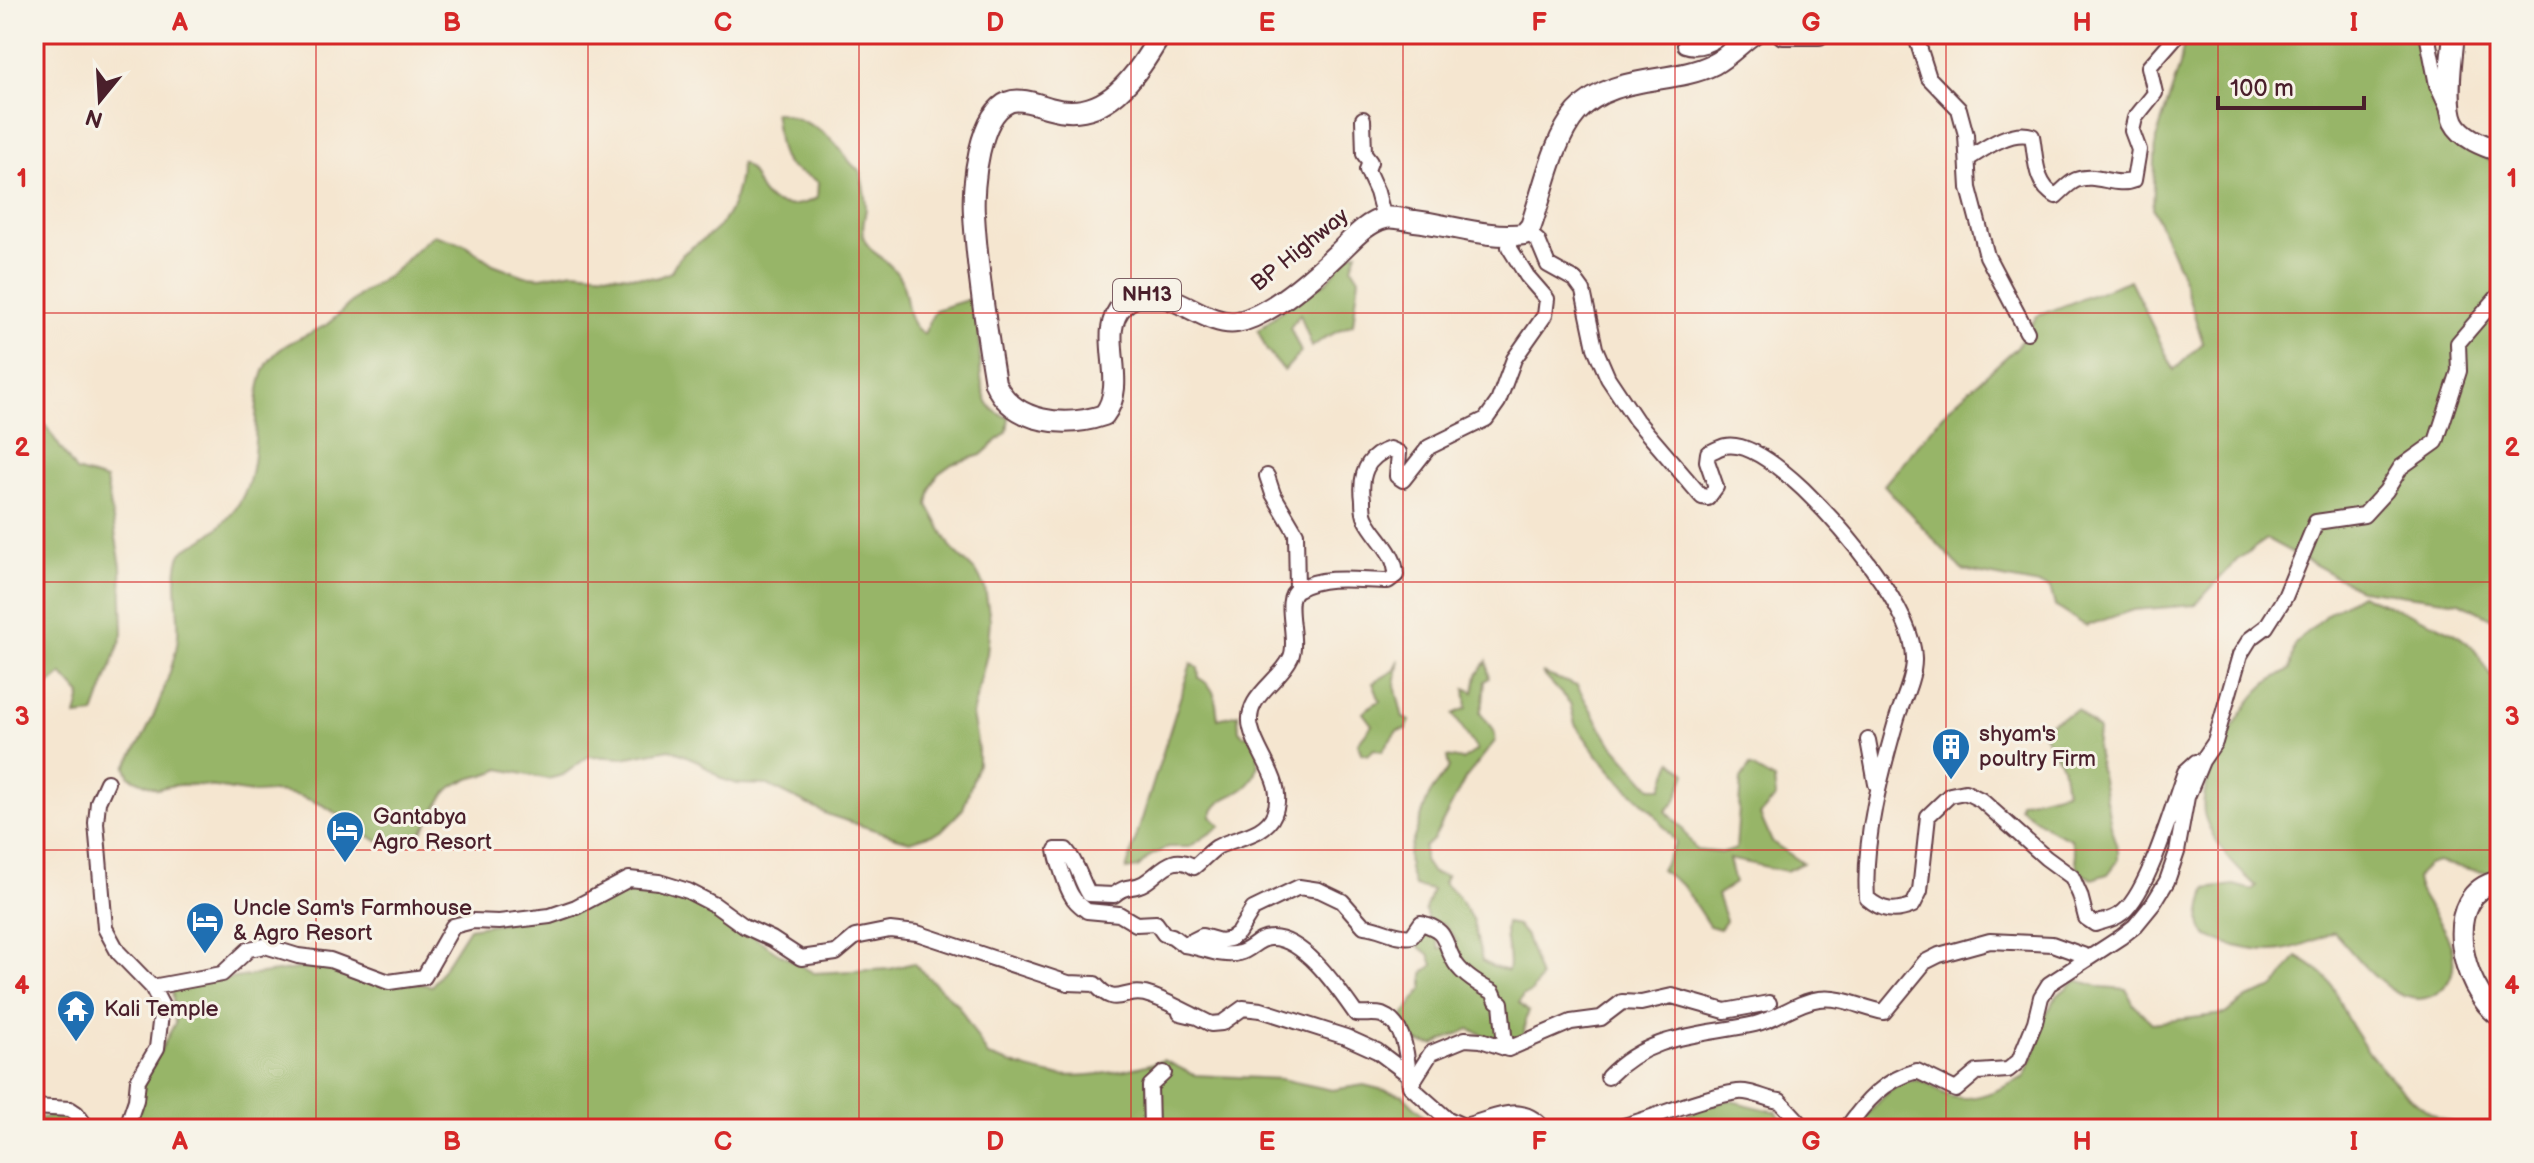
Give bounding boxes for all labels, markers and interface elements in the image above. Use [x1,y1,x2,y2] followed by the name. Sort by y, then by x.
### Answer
[171,8,188,39] text: A
[443,8,461,39] text: B
[714,8,732,39] text: C
[986,8,1004,39] text: D
[1259,8,1276,39] text: E
[1531,8,1547,39] text: F
[1801,8,1821,39] text: G
[2072,8,2092,39] text: H
[2350,8,2358,39] text: I
[60,60,140,140] north arrow
[2218,60,2364,110] scale bar
[2230,74,2294,103] text: 100 m
[82,102,106,133] text: N
[17,164,27,195] text: 1
[2507,164,2517,195] text: 1
[1246,202,1354,298] street label: BP Highway
[1113,279,1181,311] road number: NH13
[14,433,30,464] text: 2
[2504,433,2520,464] text: 2
[14,702,30,733] text: 3
[2504,702,2520,733] text: 3
[1979,721,2096,773] place label: shyam's poultry Firm
[1930,726,1972,781] building icon: shyam's poultry Firm
[373,804,492,856] place label: Gantabya Agro Resort
[324,809,366,864] hotel icon: Gantabya Agro Resort
[233,895,472,947] place label: Uncle Sam's Farmhouse & Agro Resort
[184,900,226,955] hotel icon: Uncle Sam's Farmhouse & Agro Resort
[14,971,30,1002] text: 4
[2504,971,2520,1002] text: 4
[55,988,97,1043] temple icon: Kali Temple
[104,996,218,1023] place label: Kali Temple
[171,1127,188,1158] text: A
[443,1127,461,1158] text: B
[714,1127,732,1158] text: C
[986,1127,1004,1158] text: D
[1259,1127,1276,1158] text: E
[1531,1127,1547,1158] text: F
[1801,1127,1821,1158] text: G
[2072,1127,2092,1158] text: H
[2350,1127,2358,1158] text: I

